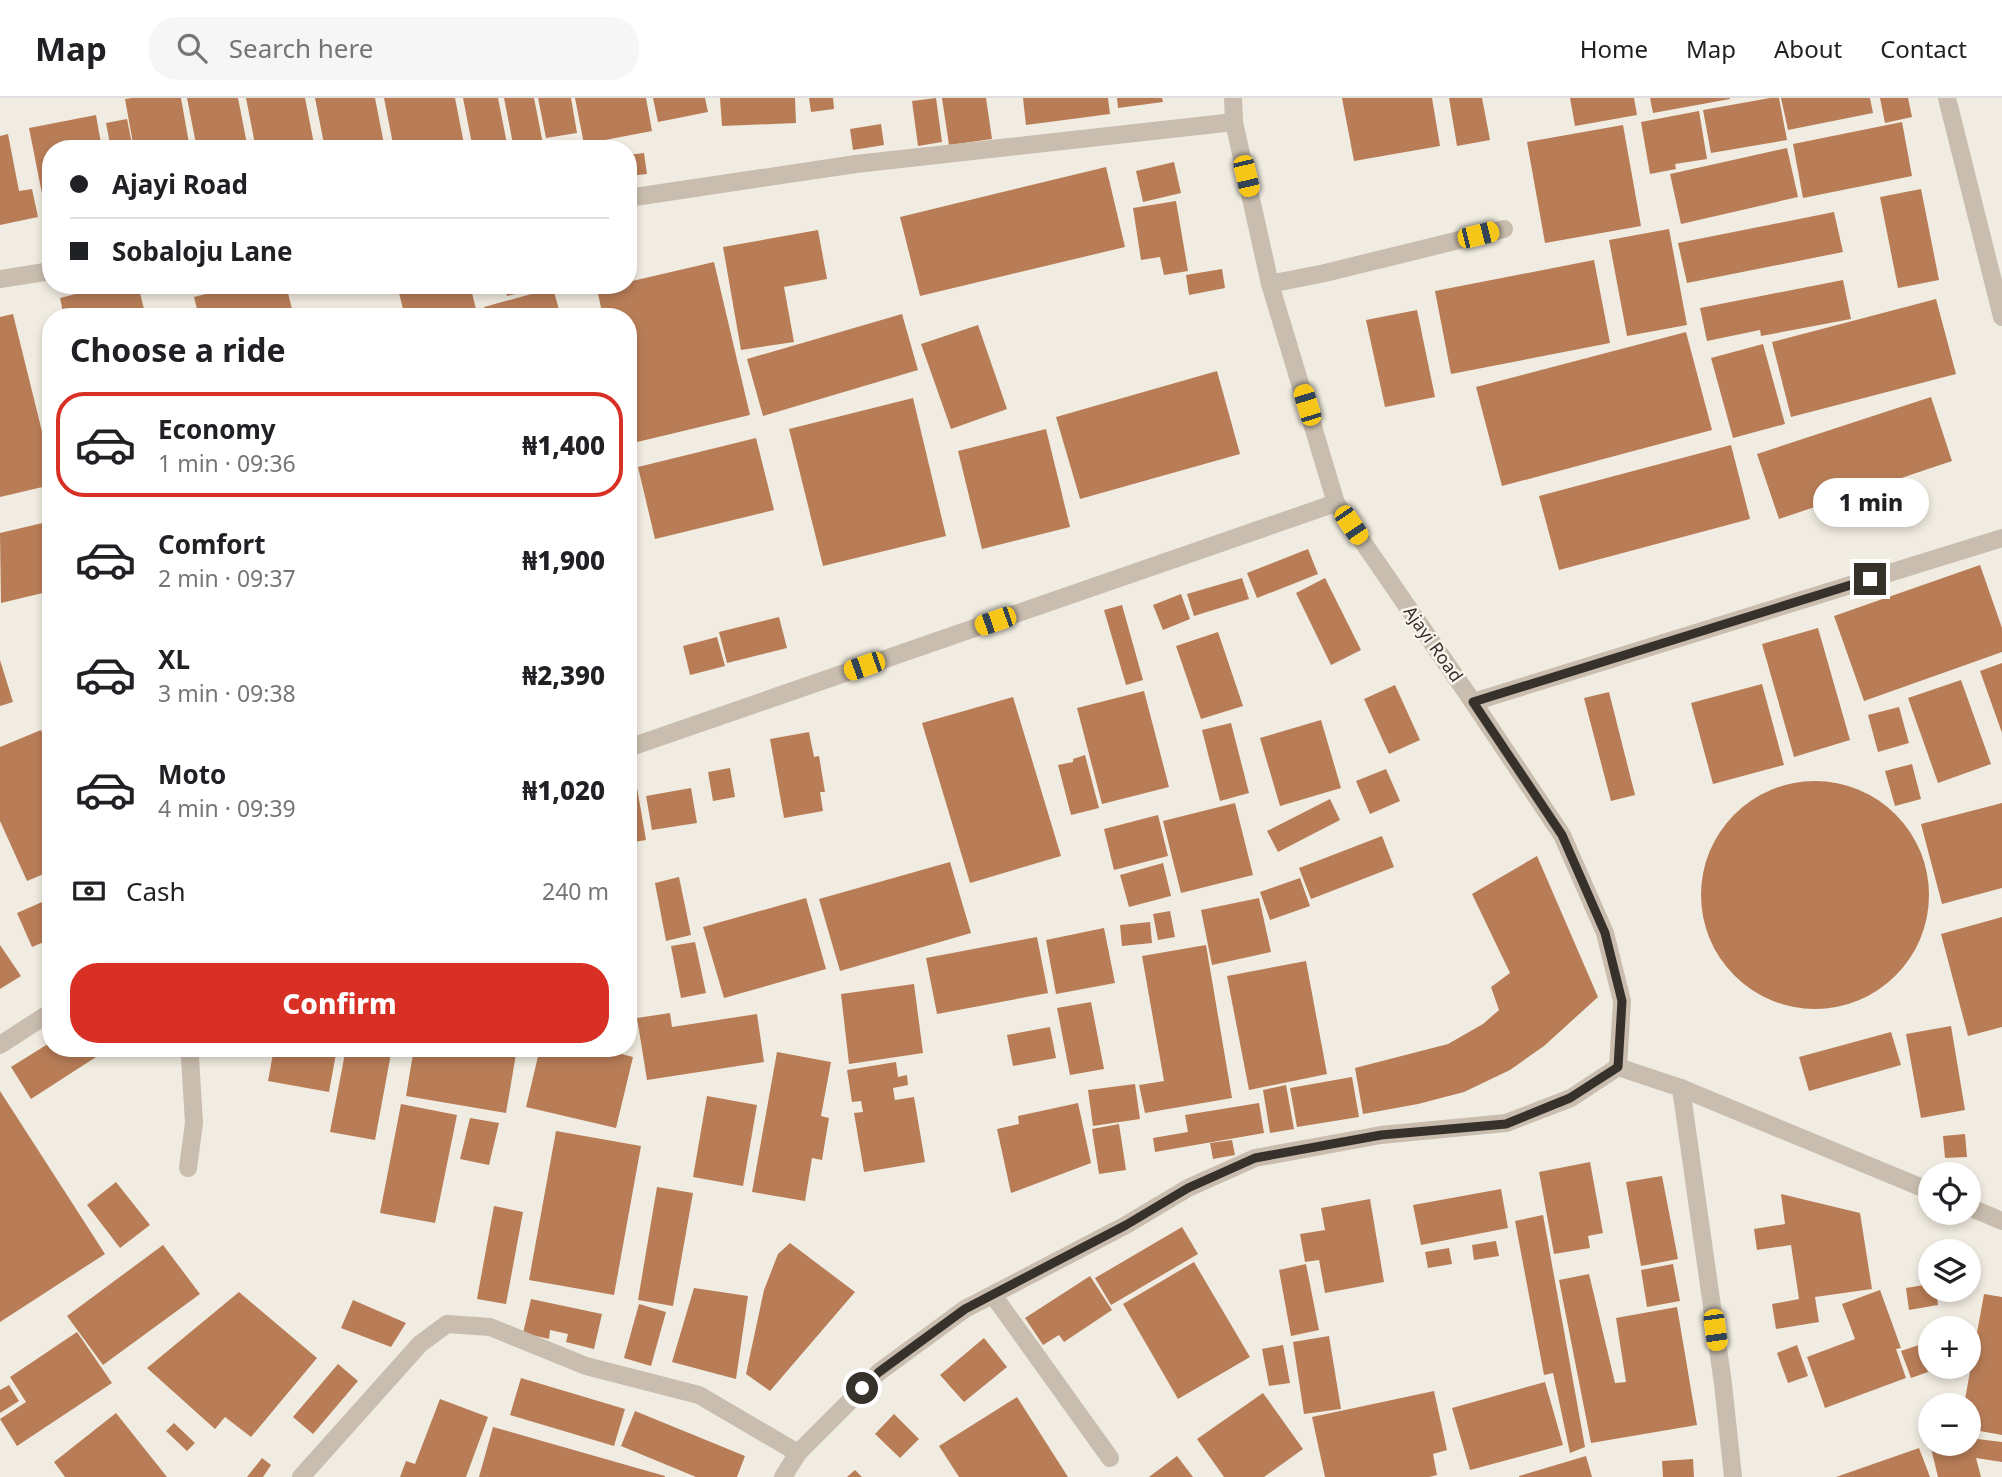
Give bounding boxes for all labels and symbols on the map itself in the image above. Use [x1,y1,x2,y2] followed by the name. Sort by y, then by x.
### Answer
[1232,153,1261,199] car
[1456,220,1501,250] car
[1291,382,1324,428] car
[1812,477,1928,526] callout: 1 min
[1331,502,1372,548] car
[1854,563,1886,595] route end
[1399,600,1469,686] street label: Ajayi Road
[972,604,1019,638] car
[841,649,888,683] car
[1702,1308,1729,1352] car
[846,1372,878,1404] route start

